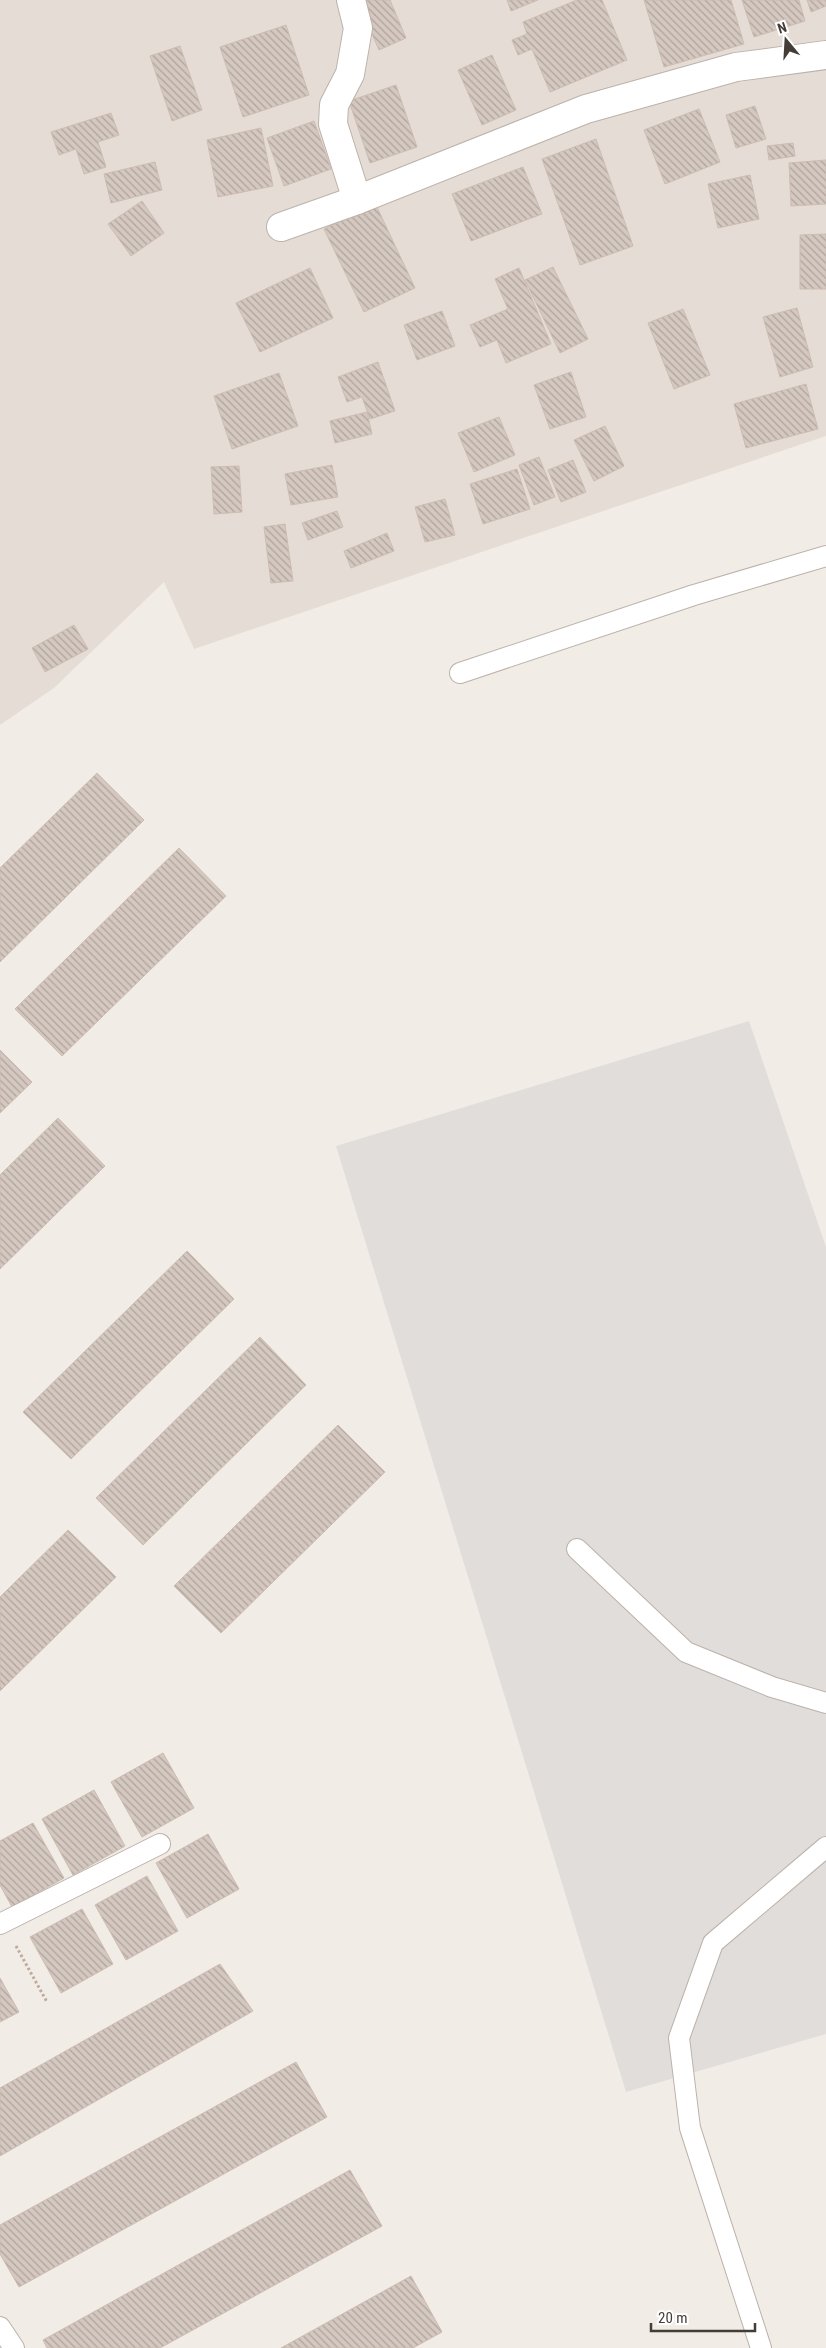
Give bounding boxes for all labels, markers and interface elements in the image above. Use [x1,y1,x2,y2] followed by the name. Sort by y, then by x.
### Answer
[761,15,811,65] north arrow
[775,19,789,37] text: N
[651,2300,755,2332] scale bar
[658,2309,688,2327] text: 20 m

